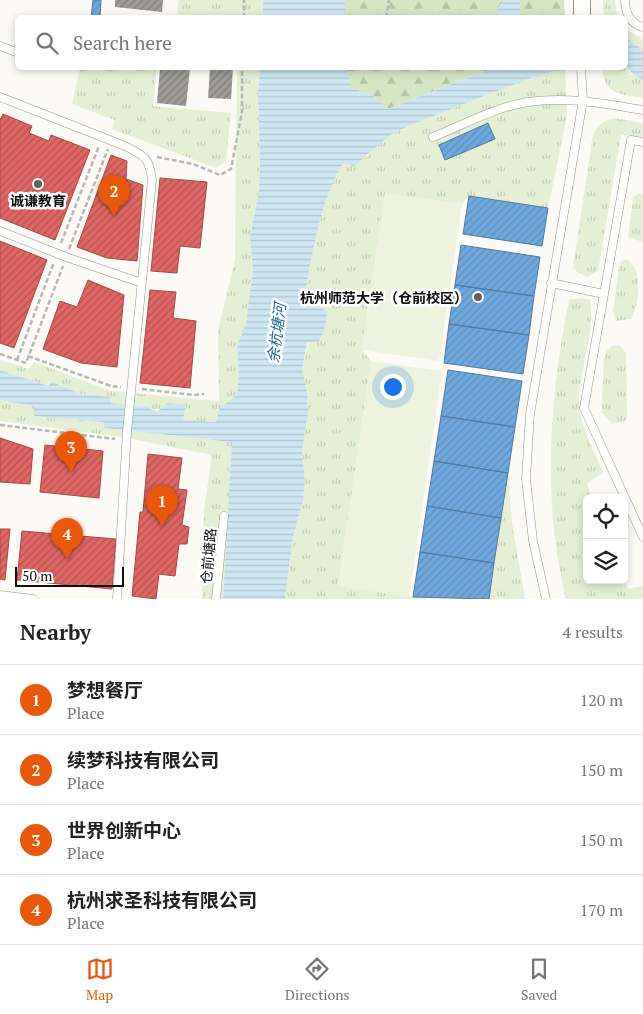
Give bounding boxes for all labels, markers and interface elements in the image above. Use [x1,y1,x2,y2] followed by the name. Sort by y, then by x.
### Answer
[15,15,628,70] search box
[33,29,61,57] icon: search
[73,30,172,55] text: Search here
[98,175,130,216] pin: 2
[32,178,44,190] marker: 诚谦教育
[10,191,66,210] place label: 诚谦教育
[300,288,468,307] place label: 杭州师范大学（仓前校区）
[472,291,484,303] marker: 杭州师范大学（仓前校区）
[262,299,290,364] water label: 余杭塘河
[380,374,406,400] your location
[55,431,87,472] pin: 3
[146,485,178,526] pin: 1
[583,494,628,584] map controls
[583,494,628,539] button: locate
[51,518,83,559] pin: 4
[196,527,220,585] street label: 仓前塘路
[583,539,628,584] button: layers
[15,564,124,587] scale bar
[22,566,52,585] text: 50 m
[20,618,91,646] text: Nearby
[563,621,623,643] text: 4 results
[67,677,143,702] text: 梦想餐厅
[31,689,41,711] text: 1
[580,689,623,711] text: 120 m
[67,702,105,724] text: Place
[67,747,219,772] text: 续梦科技有限公司
[31,759,41,781] text: 2
[580,759,623,781] text: 150 m
[67,772,105,794] text: Place
[67,817,181,842] text: 世界创新中心
[31,829,41,851] text: 3
[580,829,623,851] text: 150 m
[67,842,105,864] text: Place
[67,887,257,912] text: 杭州求圣科技有限公司
[31,899,41,921] text: 4
[580,899,623,921] text: 170 m
[67,912,105,934] text: Place
[86,955,114,1004] tab: Map
[285,955,350,1004] tab: Directions
[521,955,557,1004] tab: Saved

